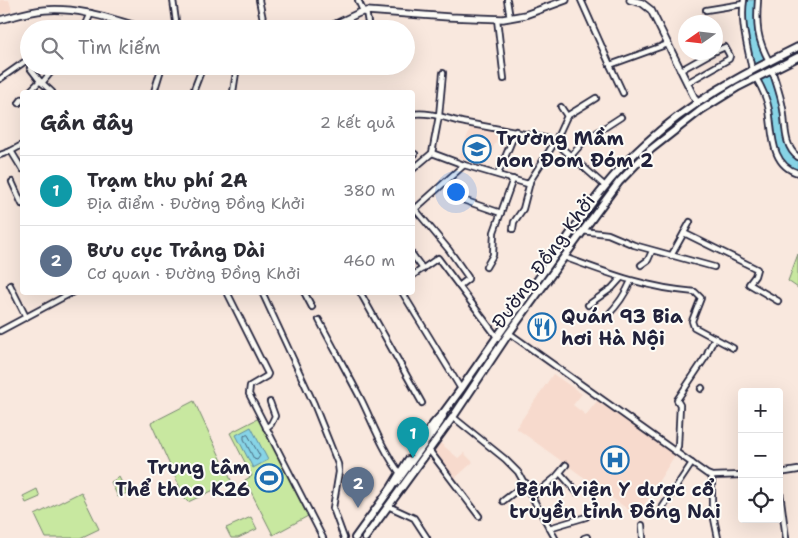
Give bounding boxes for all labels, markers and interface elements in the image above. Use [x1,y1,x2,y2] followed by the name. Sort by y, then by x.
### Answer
[678,15,723,60] north arrow
[20,20,415,75] search box
[38,34,66,62] icon: search
[78,35,161,60] text: Tìm kiếm
[40,109,134,137] text: Gần đây
[320,112,395,133] text: 2 kết quả
[496,126,653,173] place label: Trường Mầm non Đom Đóm 2
[462,134,492,164] school or university icon: Trường Mầm non Đom Đóm 2
[87,168,247,193] text: Trạm thu phí 2A
[443,179,469,205] your location
[52,180,60,201] text: 1
[343,180,395,201] text: 380 m
[486,189,601,334] street label: Đường Đồng Khởi
[87,193,305,214] text: Địa điểm · Đường Đồng Khởi
[87,238,265,263] text: Bưu cục Trảng Dài
[50,250,62,271] text: 2
[343,250,395,271] text: 460 m
[87,263,300,284] text: Cơ quan · Đường Đồng Khởi
[561,304,683,351] place label: Quán 93 Bia hơi Hà Nội
[527,312,557,342] restaurant icon: Quán 93 Bia hơi Hà Nội
[738,388,783,523] map controls
[738,388,783,433] button: +
[397,417,429,458] pin: 1
[738,433,783,478] button: −
[600,445,630,475] hospital icon: Bệnh viện Y dược cổ truyền tỉnh Đồng Nai
[115,455,250,502] place label: Trung tâm Thể thao K26
[254,463,284,493] sports icon: Trung tâm Thể thao K26
[342,467,374,508] pin: 2
[509,477,721,524] place label: Bệnh viện Y dược cổ truyền tỉnh Đồng Nai
[738,478,783,523] button: locate

